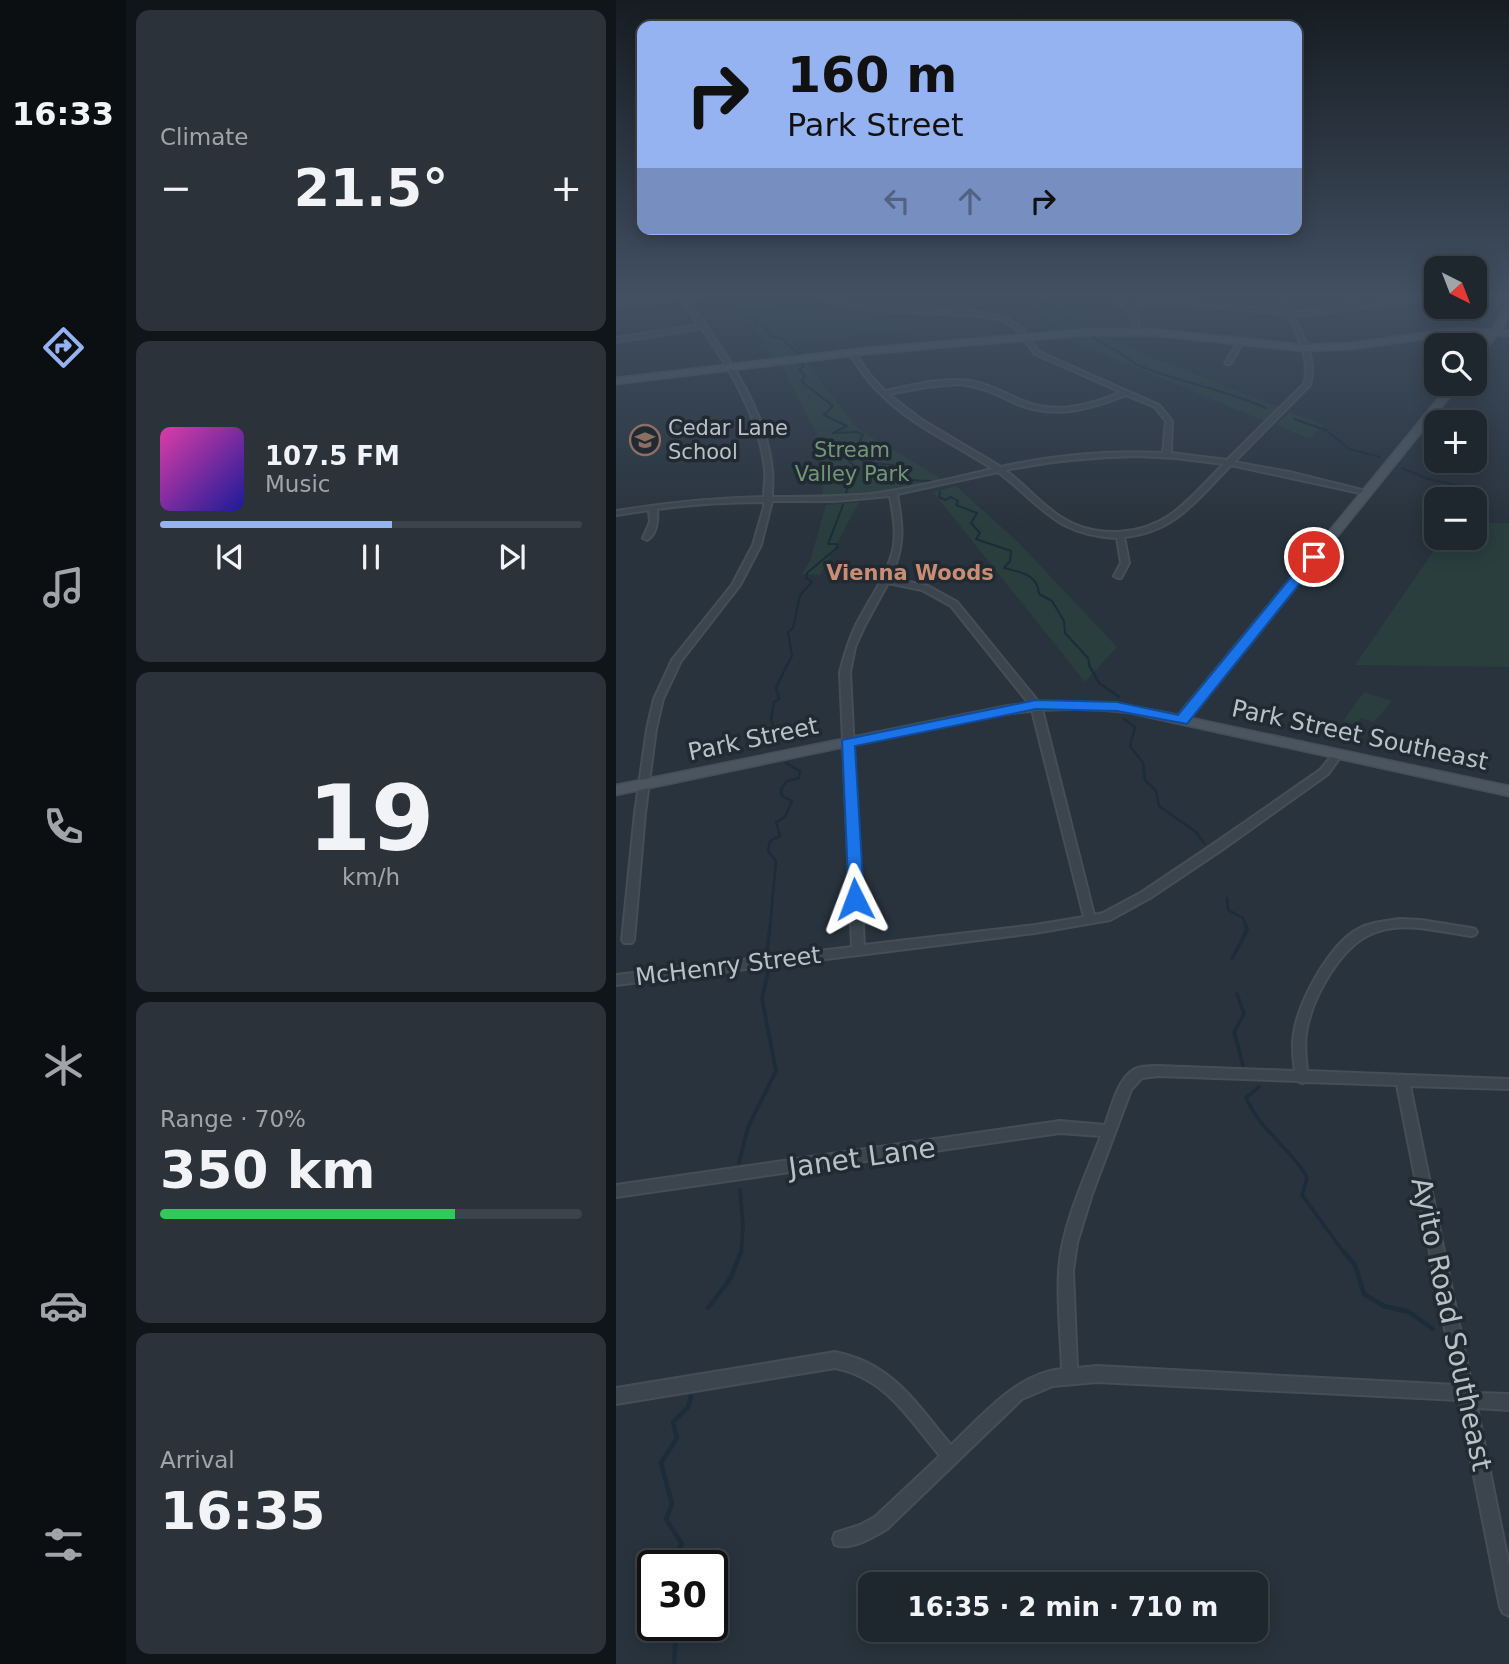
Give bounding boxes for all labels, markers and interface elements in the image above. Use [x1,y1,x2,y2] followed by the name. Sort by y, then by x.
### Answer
[787,47,957,104] text: 160 m
[672,49,763,140] icon: right
[12,95,114,133] text: 16:33
[787,106,964,144] text: Park Street
[160,124,249,150] text: Climate
[294,158,448,218] text: 21.5°
[160,166,192,210] text: −
[550,166,582,210] text: +
[878,182,916,220] icon: left
[951,182,989,220] icon: ahead
[1024,182,1062,220] icon: right
[1424,256,1488,318] north arrow
[1424,256,1487,550] map controls
[39,323,88,372] icon: directions
[1424,333,1487,396] button: search
[1424,410,1487,473] button: +
[668,416,788,464] place label: Cedar Lane School
[628,423,662,457] school or university icon: Cedar Lane School
[795,438,910,486] park label: Stream Valley Park
[265,441,400,471] text: 107.5 FM
[265,471,330,497] text: Music
[1424,487,1487,550] button: −
[1284,527,1344,587] pin
[211,538,249,576] icon: previous
[352,538,390,576] icon: pause
[493,538,531,576] icon: next
[1295,538,1333,576] icon: arrive
[826,561,994,585] district label: Vienna Woods
[39,563,88,612] icon: music
[1229,694,1491,776] street label: Park Street Southeast
[685,712,821,766] street label: Park Street
[308,766,434,871] text: 19
[39,802,88,851] icon: phone
[818,862,892,936] position arrow
[342,864,400,890] text: km/h
[634,941,822,991] street label: McHenry Street
[39,1041,88,1090] icon: climate
[160,1106,306,1132] text: Range · 70%
[785,1131,938,1184] street label: Janet Lane
[160,1140,375,1200] text: 350 km
[1404,1174,1499,1474] street label: Ayito Road Southeast
[39,1281,88,1330] icon: car
[160,1447,235,1473] text: Arrival
[160,1481,326,1541] text: 16:35
[39,1520,88,1569] icon: filters
[637,1550,728,1641] speed limit sign: 30
[908,1592,1218,1622] text: 16:35 · 2 min · 710 m

